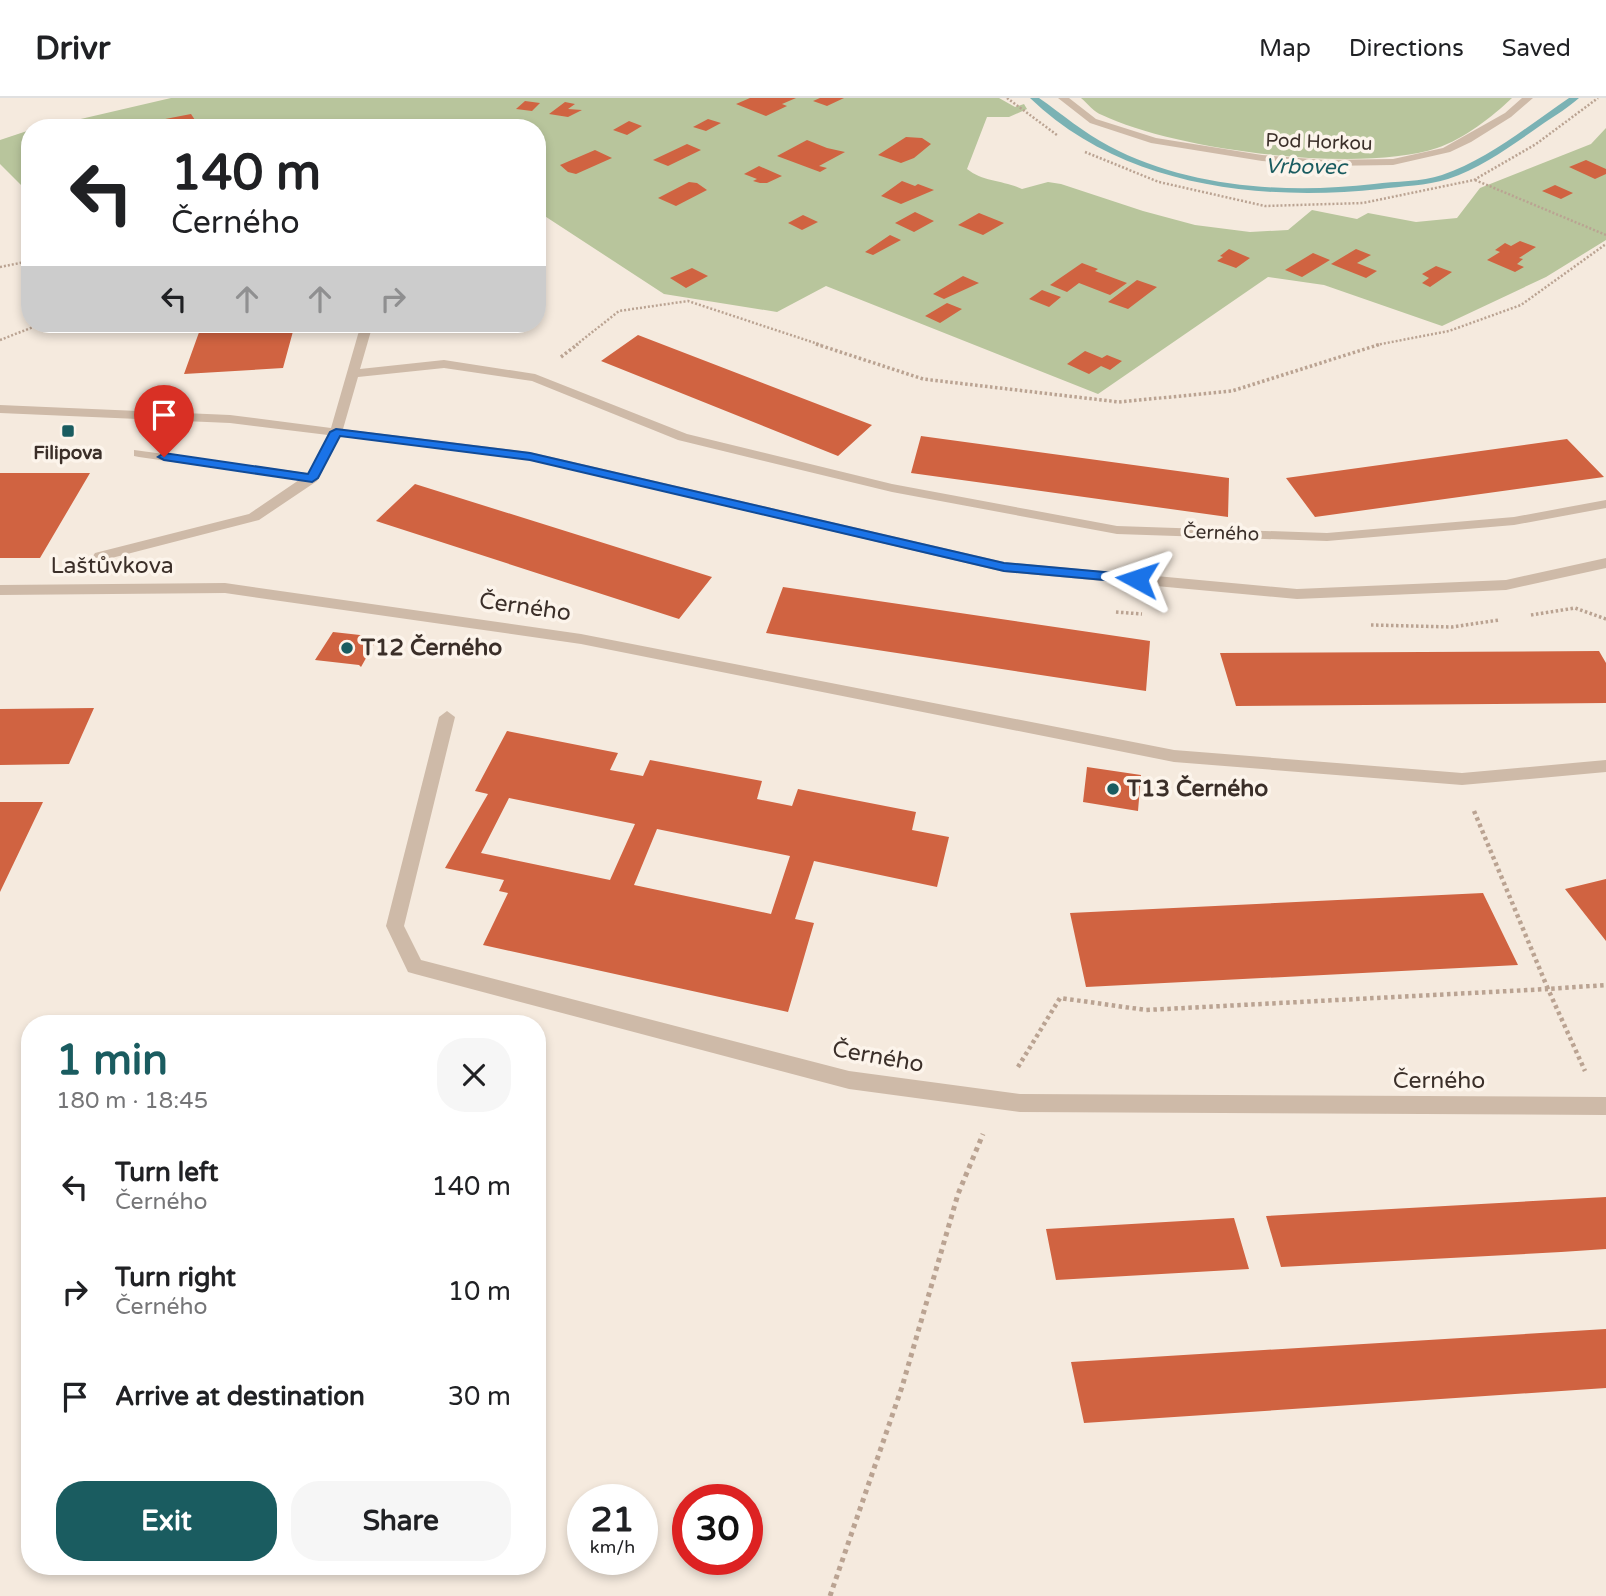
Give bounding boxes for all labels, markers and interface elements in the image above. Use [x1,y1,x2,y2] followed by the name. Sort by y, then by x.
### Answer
[35,29,110,68] text: Drivr
[1259,34,1311,63] text: Map
[1349,34,1464,63] text: Directions
[1502,34,1571,63] text: Saved
[1265,129,1373,155] street label: Pod Horkou
[171,144,321,203] text: 140 m
[56,147,147,238] icon: left
[1265,154,1349,180] water label: Vrbovec
[171,204,300,242] text: Černého
[155,280,193,318] icon: left
[228,280,266,318] icon: ahead
[301,280,339,318] icon: ahead
[374,280,412,318] icon: right
[134,385,194,457] pin
[145,396,183,434] icon: arrive
[60,423,76,439] marker: Filipova
[33,442,103,465] place label: Filipova
[1182,521,1260,545] street label: Černého
[1100,542,1174,616] position arrow
[50,552,174,580] street label: Laštůvkova
[477,587,573,627] street label: Černého
[360,634,502,662] place label: T12 Černého
[339,640,355,656] marker: T12 Černého
[1126,775,1268,803] place label: T13 Černého
[1105,781,1121,797] marker: T13 Černého
[56,1035,168,1086] text: 1 min
[830,1035,926,1079] street label: Černého
[437,1038,511,1112] button: close
[1393,1067,1485,1095] street label: Černého
[56,1087,208,1115] text: 180 m · 18:45
[115,1157,218,1188] text: Turn left
[56,1168,94,1206] icon: left
[431,1171,511,1202] text: 140 m
[115,1188,207,1216] text: Černého
[115,1262,236,1293] text: Turn right
[56,1273,94,1311] icon: right
[448,1276,511,1307] text: 10 m
[115,1293,207,1321] text: Černého
[56,1378,94,1416] icon: arrive
[115,1381,365,1412] text: Arrive at destination
[448,1381,511,1412] text: 30 m
[56,1481,277,1561] button: Exit
[291,1481,511,1561] button: Share
[672,1484,763,1575] speed limit sign: 30
[591,1499,634,1541] text: 21
[590,1536,635,1558] text: km/h

